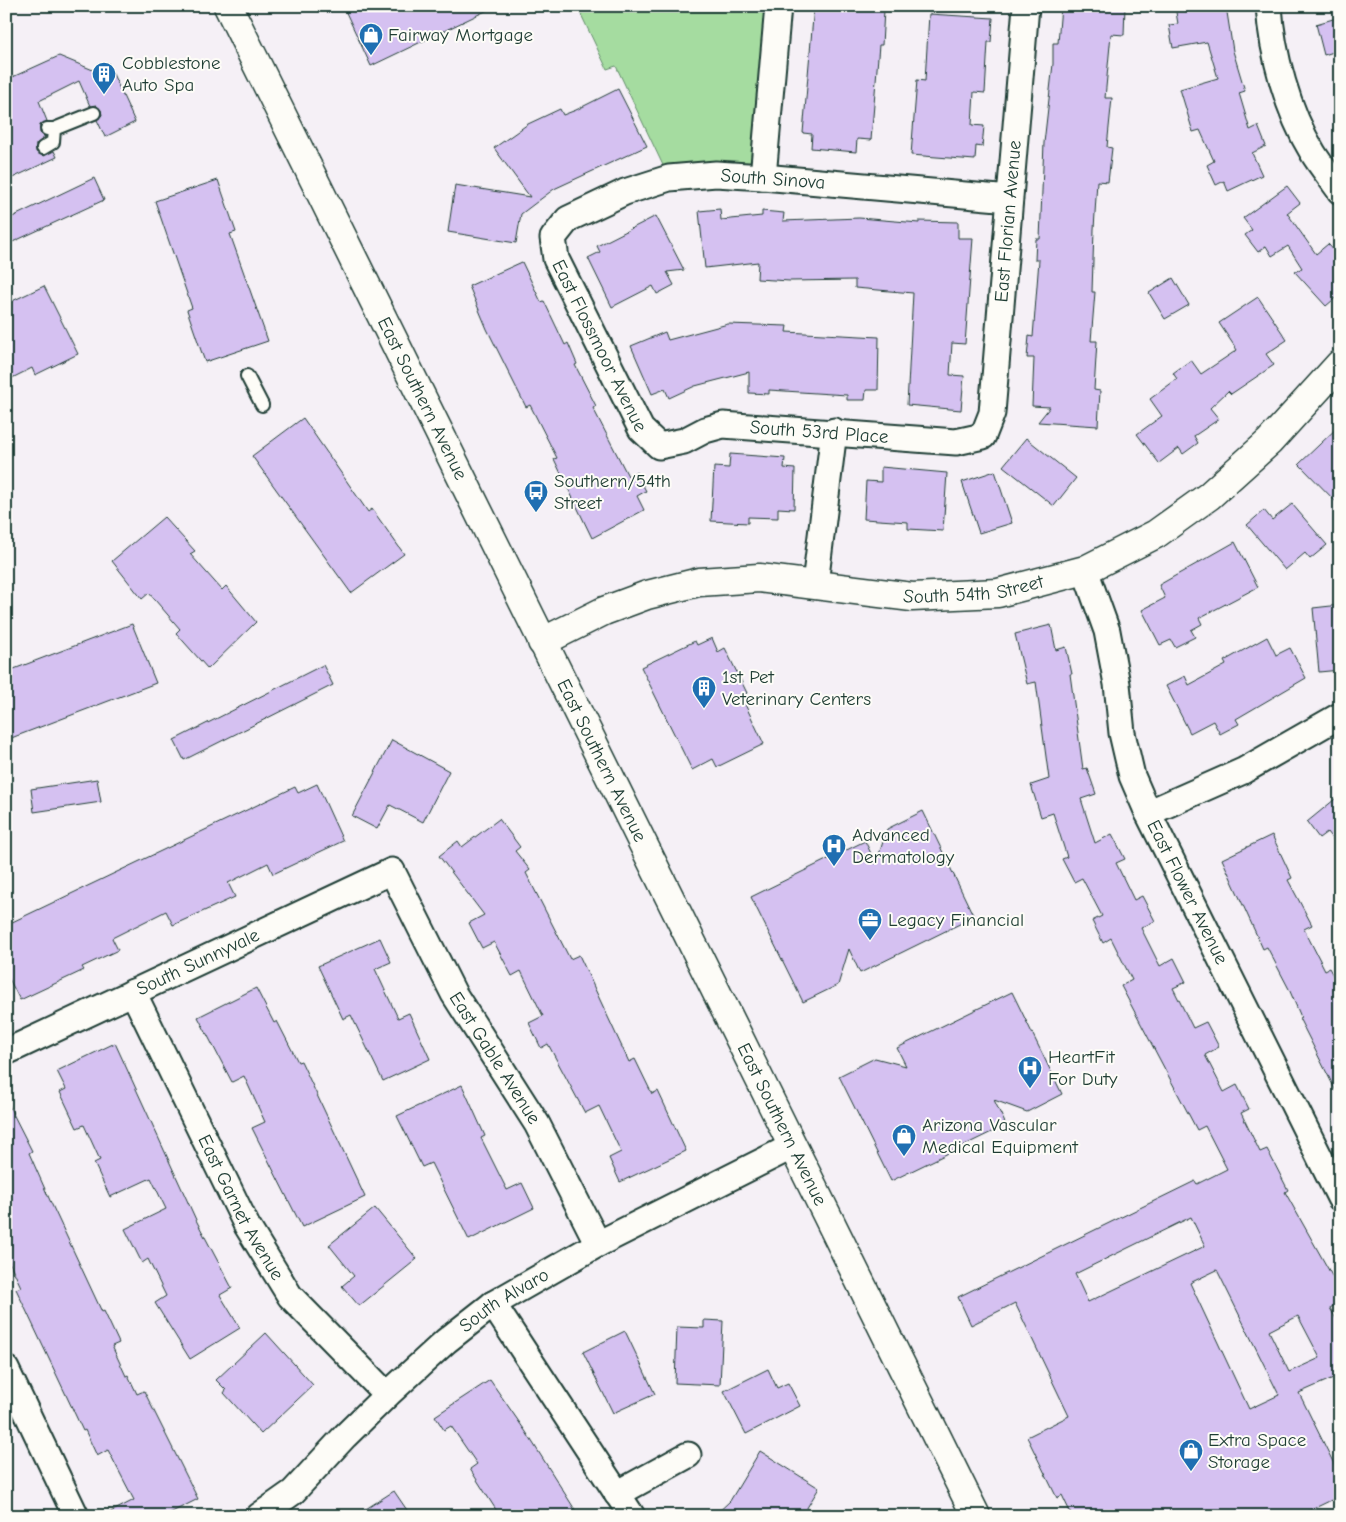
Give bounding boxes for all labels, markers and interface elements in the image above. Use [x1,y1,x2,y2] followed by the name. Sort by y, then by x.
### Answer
[358,22,384,56] shop icon: Fairway Mortgage
[388,24,533,46] place label: Fairway Mortgage
[122,52,221,96] place label: Cobblestone Auto Spa
[91,61,117,95] building icon: Cobblestone Auto Spa
[990,139,1026,303] street label: East Florian Avenue
[720,164,826,194] street label: South Sinova
[547,256,652,436] street label: East Flossmoor Avenue
[373,314,472,483] street label: East Southern Avenue
[749,416,889,448] street label: South 53rd Place
[554,470,671,514] place label: Southern/54th Street
[523,479,549,513] bus stop icon: Southern/54th Street
[902,570,1046,608] street label: South 54th Street
[722,666,871,710] place label: 1st Pet Veterinary Centers
[691,675,717,709] building icon: 1st Pet Veterinary Centers
[552,676,651,845] street label: East Southern Avenue
[1142,816,1233,968] street label: East Flower Avenue
[852,824,955,868] place label: Advanced Dermatology
[821,833,847,867] hospital icon: Advanced Dermatology
[857,907,883,941] office icon: Legacy Financial
[888,909,1024,931] place label: Legacy Financial
[133,924,263,1000] street label: South Sunnyvale
[445,988,545,1128] street label: East Gable Avenue
[732,1039,832,1209] street label: East Southern Avenue
[1048,1046,1118,1090] place label: HeartFit For Duty
[1017,1055,1043,1089] hospital icon: HeartFit For Duty
[922,1114,1078,1158] place label: Arizona Vascular Medical Equipment
[891,1123,917,1157] shop icon: Arizona Vascular Medical Equipment
[193,1131,289,1284] street label: East Garnet Avenue
[455,1263,553,1337] street label: South Alvaro
[1208,1429,1306,1473] place label: Extra Space Storage
[1178,1438,1204,1472] shop icon: Extra Space Storage

